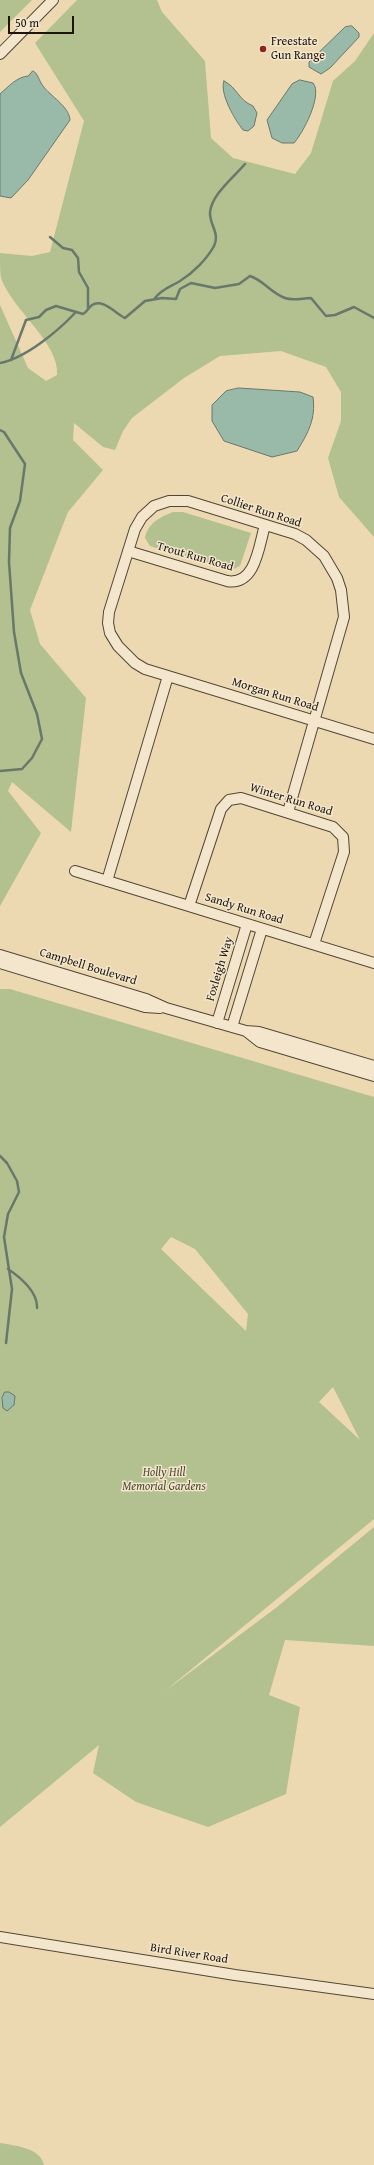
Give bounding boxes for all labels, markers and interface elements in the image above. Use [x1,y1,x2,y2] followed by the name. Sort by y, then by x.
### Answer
[10,8,76,34] scale bar
[15,14,39,31] text: 50 m
[271,35,325,63] place label: Freestate Gun Range
[258,44,268,54] marker: Freestate Gun Range
[219,491,303,531] street label: Collier Run Road
[155,539,235,575] street label: Trout Run Road
[230,675,320,715] street label: Morgan Run Road
[248,781,334,819] street label: Winter Run Road
[203,890,285,928] street label: Sandy Run Road
[203,935,237,1003] street label: Foxleigh Way
[38,945,138,989] street label: Campbell Boulevard
[122,1466,206,1494] park label: Holly Hill Memorial Gardens
[149,1941,229,1967] street label: Bird River Road

